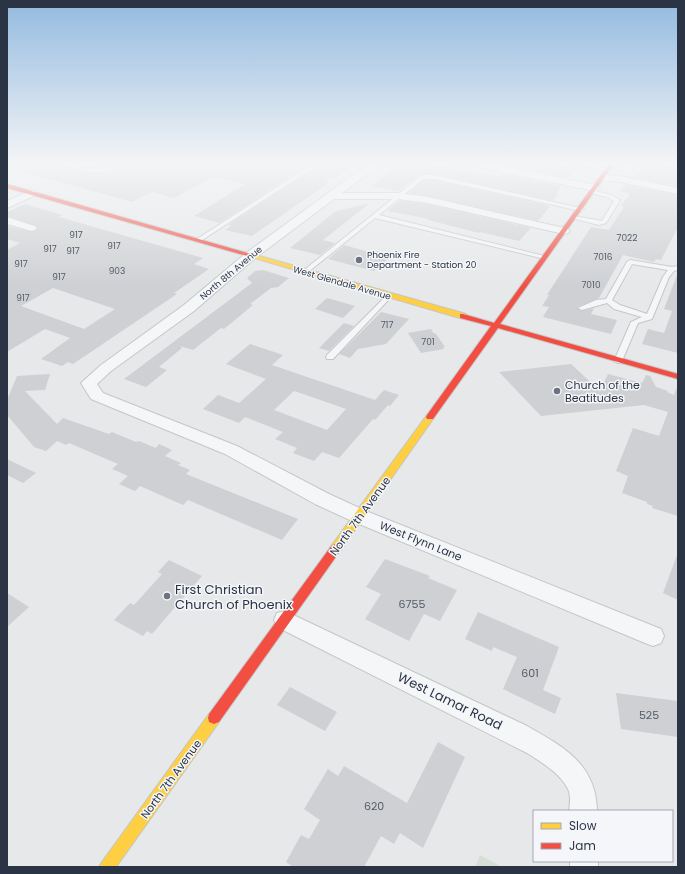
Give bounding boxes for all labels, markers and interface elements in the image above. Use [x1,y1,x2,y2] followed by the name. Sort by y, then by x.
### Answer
[69,229,83,241] house number: 917
[617,232,637,244] house number: 7022
[107,240,121,252] house number: 917
[43,243,57,255] house number: 917
[197,243,265,303] street label: North 8th Avenue
[66,245,80,257] house number: 917
[367,249,477,271] place label: Phoenix Fire Department - Station 20
[593,251,613,263] house number: 7016
[354,255,364,265] marker: Phoenix Fire Department - Station 20
[14,258,28,270] house number: 917
[292,263,393,303] street label: West Glendale Avenue
[109,265,125,277] house number: 903
[52,271,66,283] house number: 917
[581,279,601,291] house number: 7010
[16,292,30,304] house number: 917
[381,319,393,331] house number: 717
[421,336,435,348] house number: 701
[565,377,640,406] place label: Church of the Beatitudes
[552,386,562,396] marker: Church of the Beatitudes
[326,473,394,559] street label: North 7th Avenue
[377,517,465,565] street label: West Flynn Lane
[175,580,293,614] place label: First Christian Church of Phoenix
[162,591,172,601] marker: First Christian Church of Phoenix
[399,596,425,612] house number: 6755
[521,665,539,681] house number: 601
[394,667,506,735] street label: West Lamar Road
[639,707,659,723] house number: 525
[137,736,205,822] street label: North 7th Avenue
[364,798,384,814] house number: 620
[533,810,673,862] legend
[569,817,597,834] text: Slow
[569,837,596,854] text: Jam

